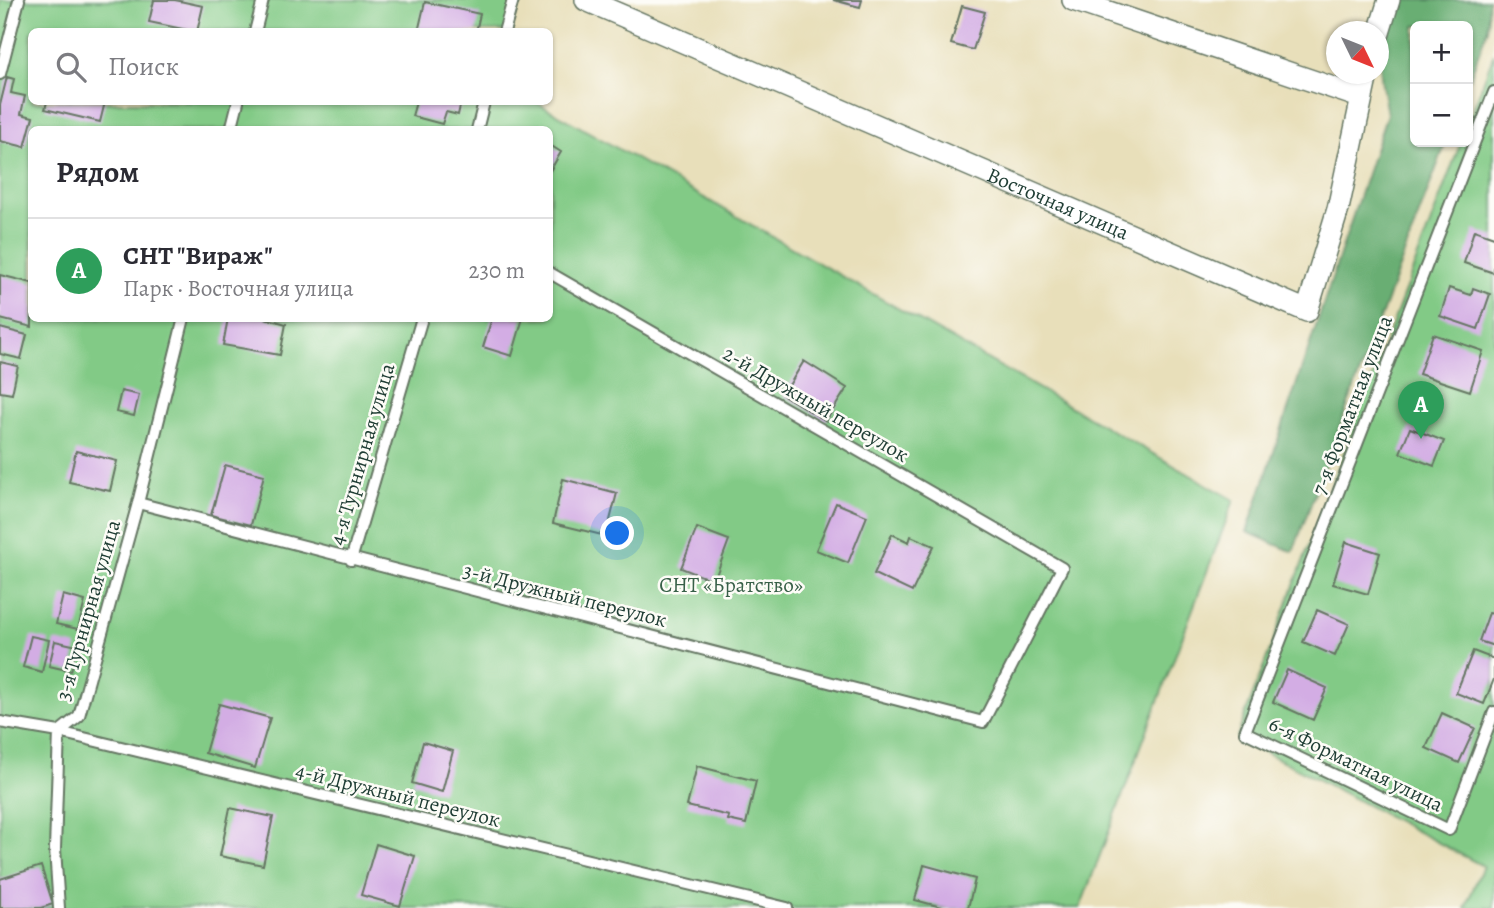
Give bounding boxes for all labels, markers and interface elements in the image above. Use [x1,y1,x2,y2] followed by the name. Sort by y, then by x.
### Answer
[1326,21,1389,84] north arrow
[1410,21,1473,147] map controls
[1410,21,1473,84] button: +
[28,28,553,105] search box
[52,48,90,86] icon: search
[108,49,179,84] text: Поиск
[1410,84,1473,147] button: −
[56,152,139,192] text: Рядом
[983,161,1134,247] street label: Восточная улица
[123,238,273,273] text: СНТ "Вираж"
[72,255,86,286] text: A
[469,255,525,286] text: 230 m
[123,273,354,304] text: Парк · Восточная улица
[1305,311,1399,499] street label: 7-я Форматная улица
[718,339,914,469] street label: 2-й Дружный переулок
[323,360,401,548] street label: 4-я Турнирная улица
[1398,381,1444,439] pin: A
[49,516,127,704] street label: 3-я Турнирная улица
[600,516,634,550] your location
[460,556,670,634] street label: 3-й Дружный переулок
[659,571,803,599] park label: СНТ «Братство»
[1264,710,1448,819] street label: 6-я Форматная улица
[293,756,503,834] street label: 4-й Дружный переулок

